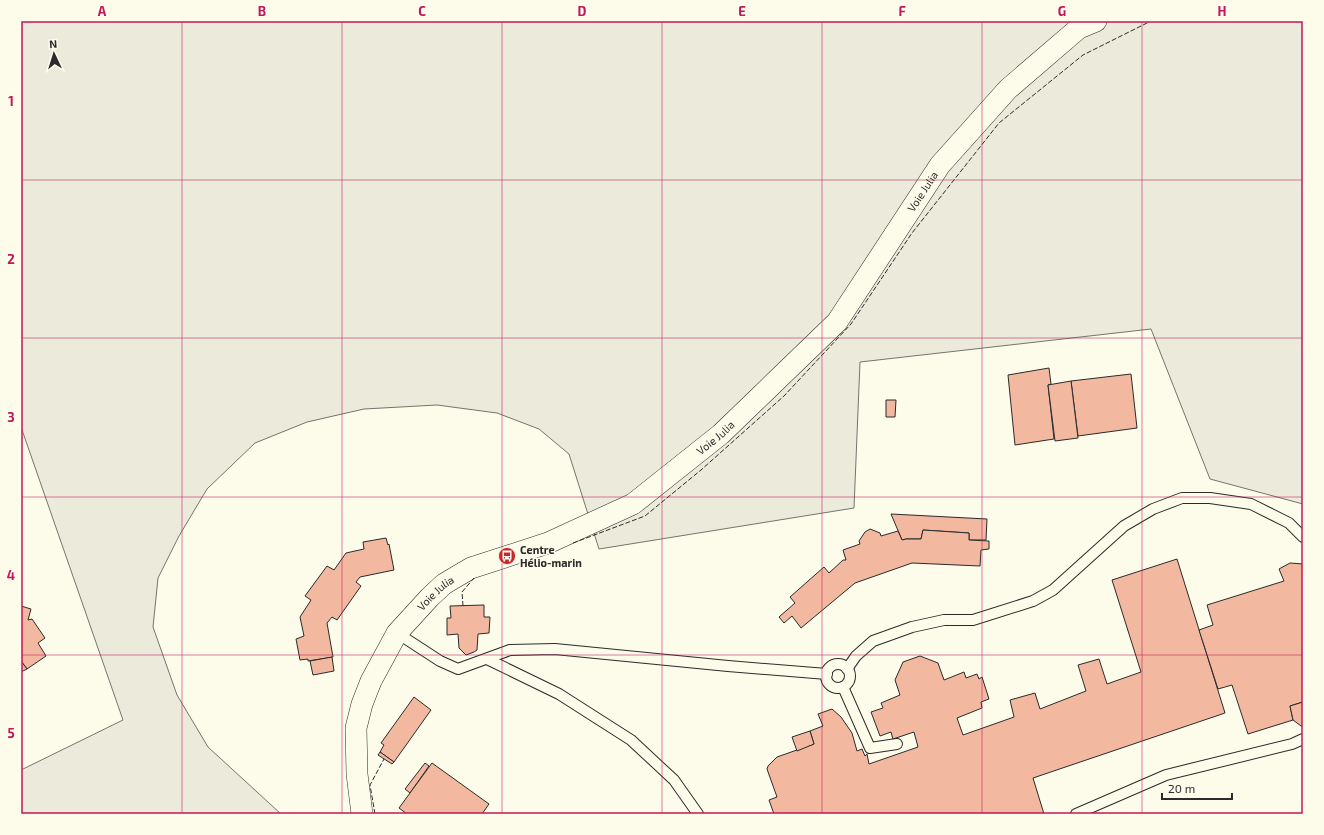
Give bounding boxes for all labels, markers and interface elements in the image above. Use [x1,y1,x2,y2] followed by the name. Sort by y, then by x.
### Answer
[98,3,107,19] text: A
[258,3,266,19] text: B
[418,3,426,19] text: C
[578,3,587,19] text: D
[738,3,746,19] text: E
[898,3,906,19] text: F
[1058,3,1066,19] text: G
[1218,3,1227,19] text: H
[34,34,74,74] north arrow
[49,37,58,50] text: N
[8,93,14,109] text: 1
[904,169,940,214] street label: Voie Julia
[7,251,15,267] text: 2
[7,409,15,425] text: 3
[694,418,737,457] street label: Voie Julia
[520,543,582,569] place label: Centre Hélio-marin
[497,546,517,566] bus stop icon: Centre Hélio-marin
[7,567,15,583] text: 4
[414,573,456,613] street label: Voie Julia
[7,725,15,741] text: 5
[1162,775,1232,801] scale bar
[1168,781,1195,795] text: 20 m

